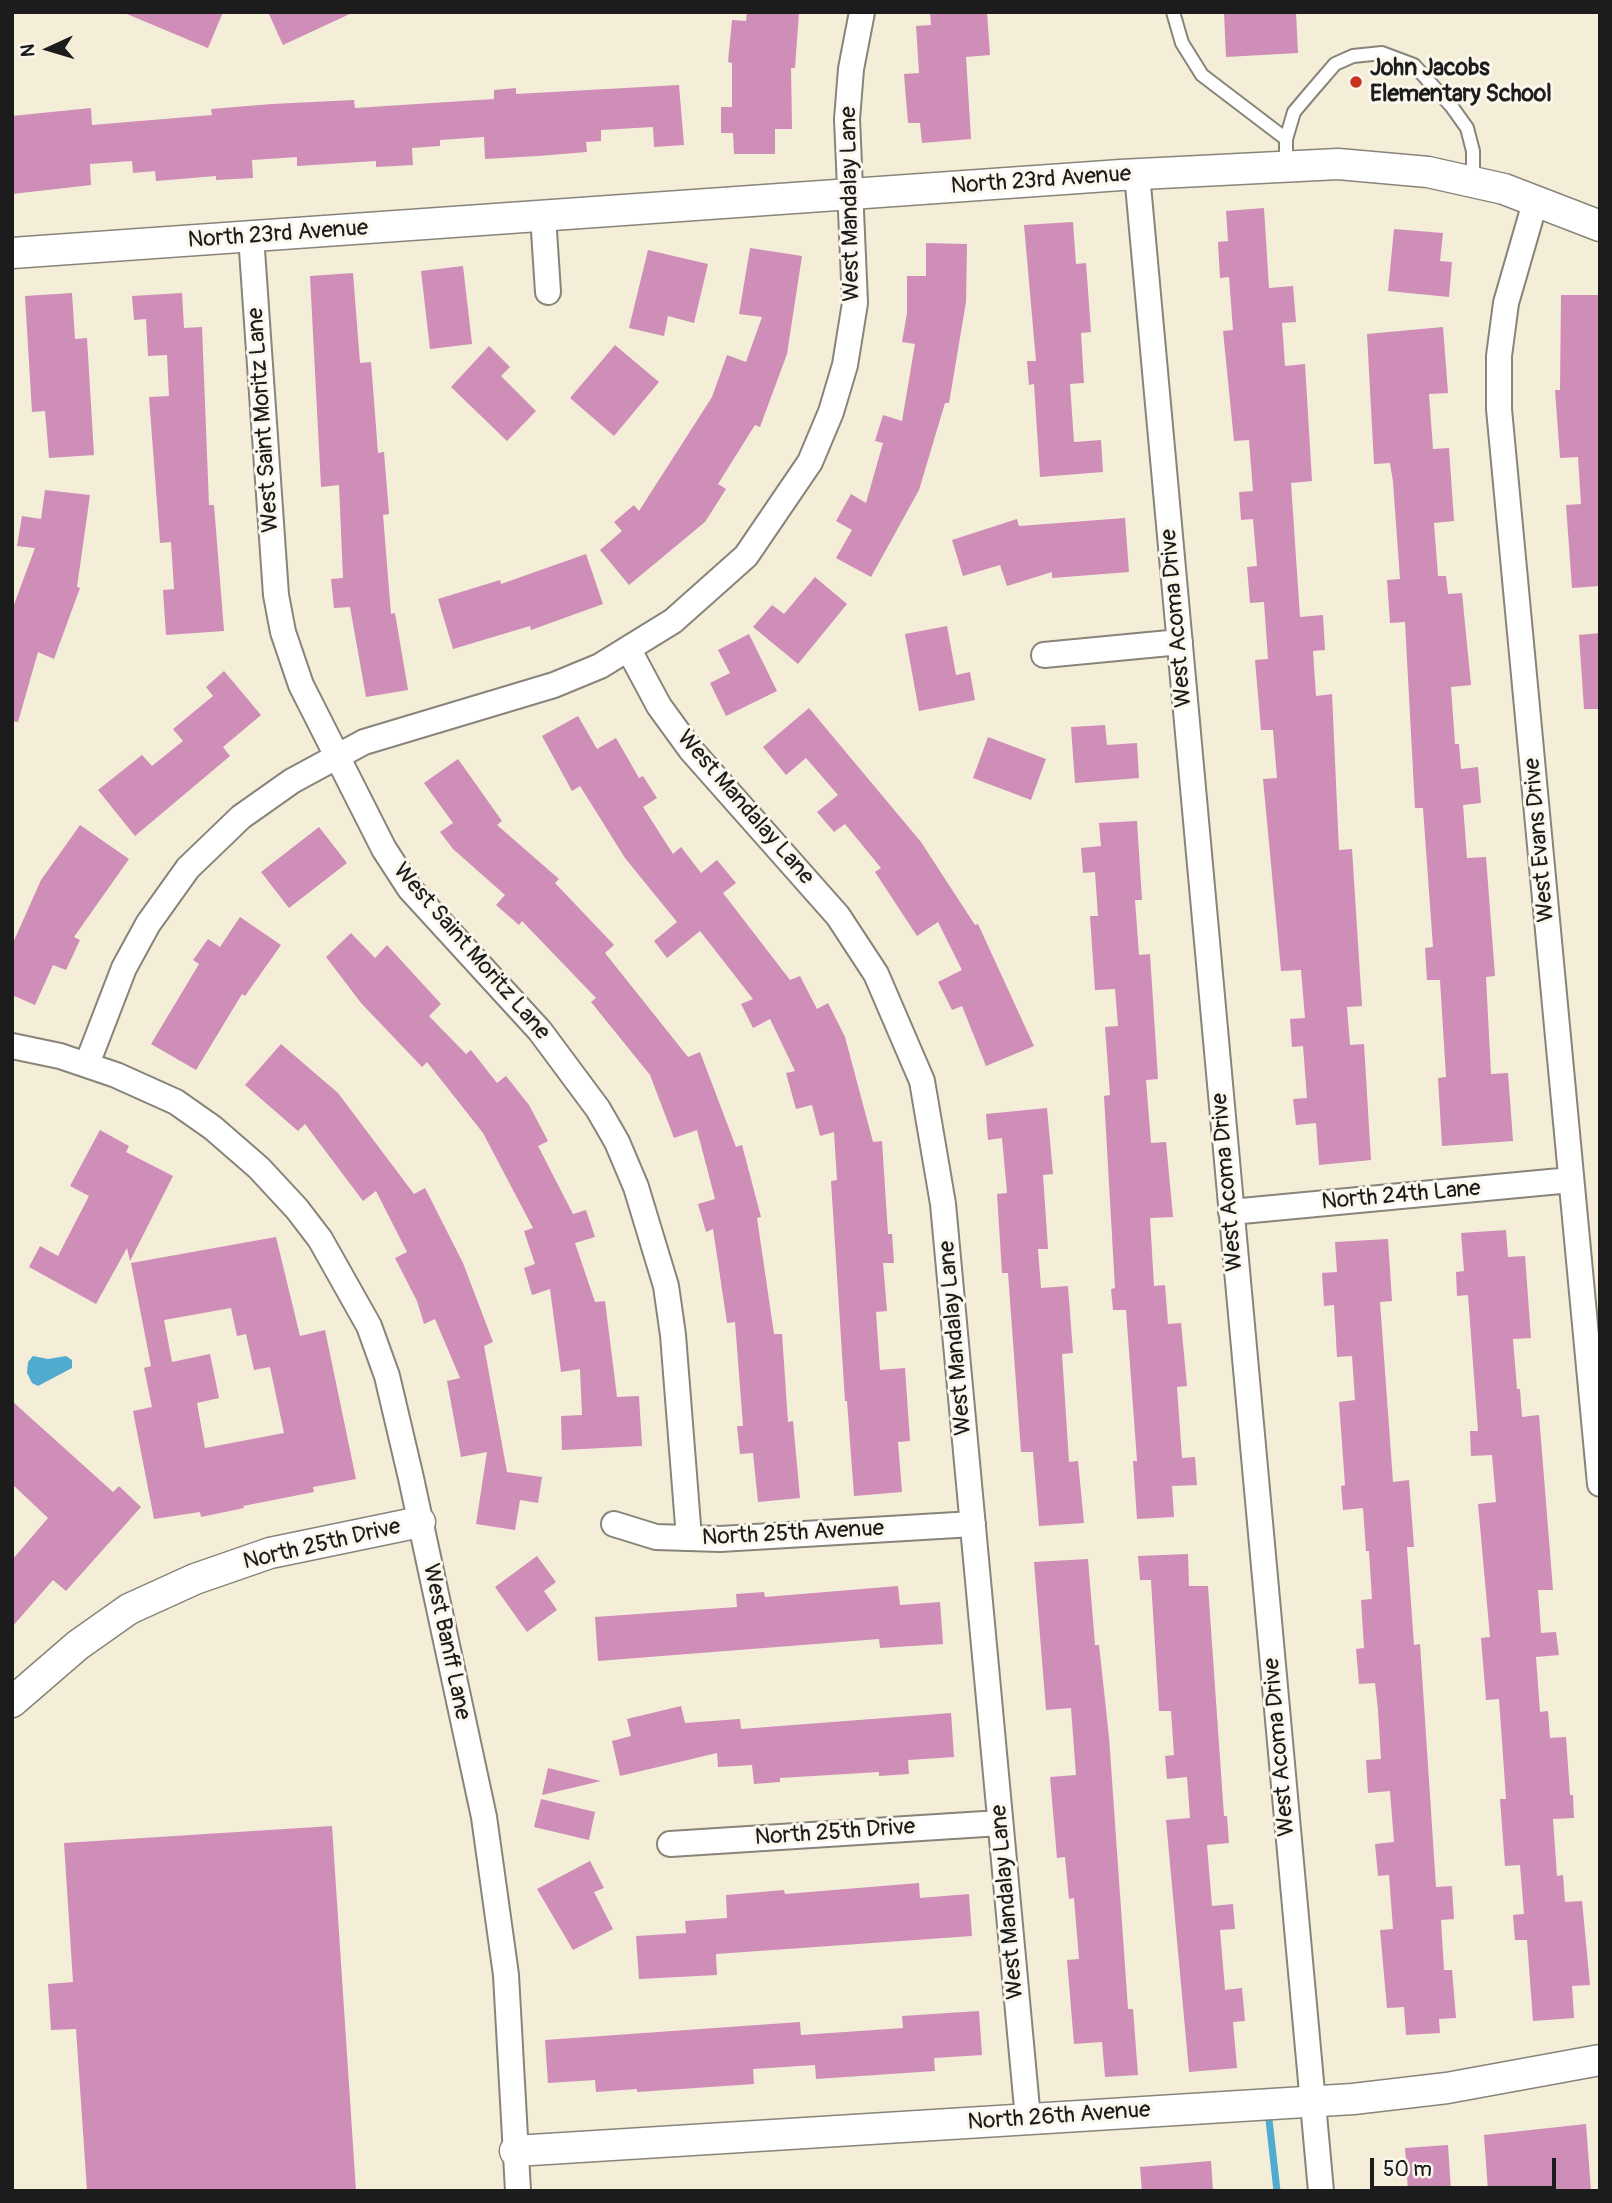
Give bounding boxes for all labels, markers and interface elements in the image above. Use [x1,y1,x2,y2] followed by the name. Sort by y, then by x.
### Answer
[14,14,84,84] north arrow
[16,43,40,58] text: N
[1370,55,1552,109] place label: John Jacobs Elementary School
[1348,74,1364,90] marker: John Jacobs Elementary School
[835,106,867,302] street label: West Mandalay Lane
[950,161,1132,201] street label: North 23rd Avenue
[187,215,369,255] street label: North 23rd Avenue
[242,307,286,533] street label: West Saint Moritz Lane
[1155,528,1199,708] street label: West Acoma Drive
[670,725,820,891] street label: West Mandalay Lane
[1519,757,1561,923] street label: West Evans Drive
[387,858,555,1046] street label: West Saint Moritz Lane
[1206,1092,1250,1272] street label: West Acoma Drive
[1320,1175,1482,1217] street label: North 24th Lane
[934,1239,978,1437] street label: West Mandalay Lane
[241,1513,403,1577] street label: North 25th Drive
[701,1515,885,1553] street label: North 25th Avenue
[416,1561,476,1723] street label: West Banff Lane
[1258,1657,1302,1837] street label: West Acoma Drive
[986,1803,1030,2001] street label: West Mandalay Lane
[754,1814,916,1852] street label: North 25th Drive
[967,2097,1151,2137] street label: North 26th Avenue
[1374,2144,1560,2188] scale bar
[1383,2156,1432,2183] text: 50 m

